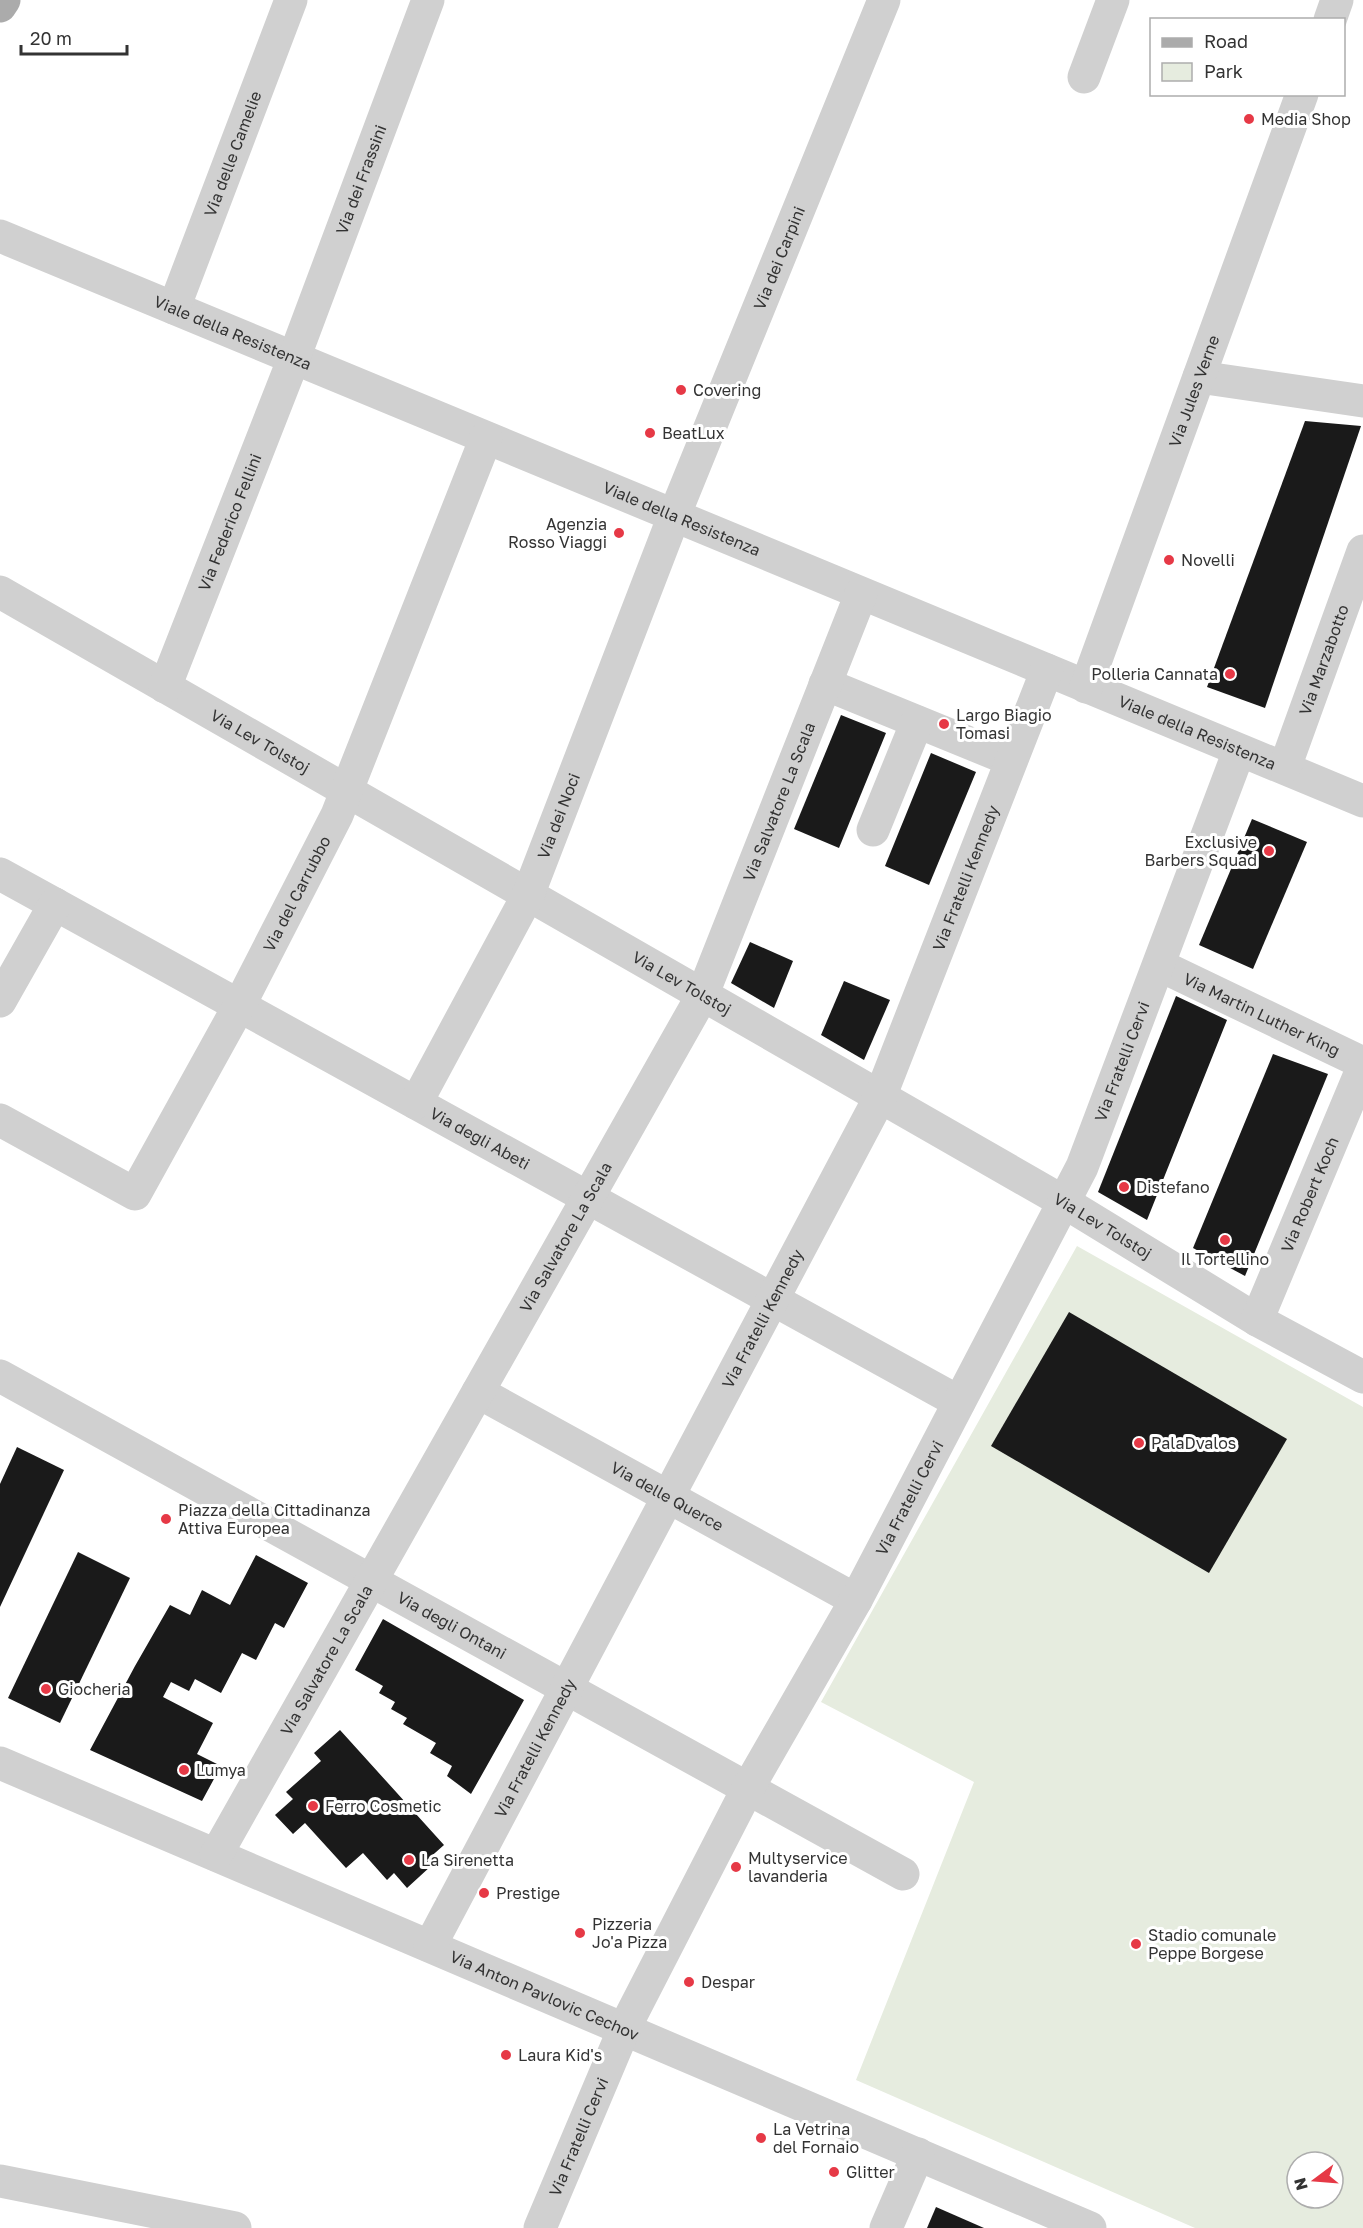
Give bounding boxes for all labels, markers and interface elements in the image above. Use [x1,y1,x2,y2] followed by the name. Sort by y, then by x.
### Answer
[21,18,128,56] scale bar
[1150,18,1345,96] legend
[30,27,72,49] text: 20 m
[1204,30,1248,52] text: Road
[1204,60,1243,82] text: Park
[200,88,266,219] street label: Via delle Camelie
[1261,109,1351,129] place label: Media Shop
[1242,112,1256,126] marker: Media Shop
[331,122,390,237] street label: Via dei Frassini
[749,203,809,313] street label: Via dei Carpini
[151,291,315,374] street label: Viale della Resistenza
[1164,332,1223,450] street label: Via Jules Verne
[693,380,761,400] place label: Covering
[674,383,688,397] marker: Covering
[662,423,725,443] place label: BeatLux
[643,426,657,440] marker: BeatLux
[194,451,266,594] street label: Via Federico Fellini
[600,477,764,560] street label: Viale della Resistenza
[508,514,607,552] place label: Agenzia Rosso Viaggi
[612,526,626,540] marker: Agenzia Rosso Viaggi
[1181,550,1235,570] place label: Novelli
[1162,553,1176,567] marker: Novelli
[1295,602,1353,718] street label: Via Marzabotto
[1091,664,1218,684] place label: Polleria Cannata
[1223,667,1237,681] marker: Polleria Cannata
[1115,691,1279,774] street label: Viale della Resistenza
[207,705,313,777] street label: Via Lev Tolstoj
[956,705,1052,743] place label: Largo Biagio Tomasi
[937,717,951,731] marker: Largo Biagio Tomasi
[738,719,819,884] street label: Via Salvatore La Scala
[533,770,584,862] street label: Via dei Noci
[928,802,1003,954] street label: Via Fratelli Kennedy
[259,832,335,955] street label: Via del Carrubbo
[1145,832,1257,870] place label: Exclusive Barbers Squad
[1262,844,1276,858] marker: Exclusive Barbers Squad
[629,947,735,1019] street label: Via Lev Tolstoj
[1180,968,1343,1060] street label: Via Martin Luther King
[1090,999,1154,1124] street label: Via Fratelli Cervi
[427,1103,534,1174] street label: Via degli Abeti
[1276,1134,1343,1255] street label: Via Robert Koch
[515,1158,616,1316] street label: Via Salvatore La Scala
[1136,1177,1210,1197] place label: Distefano
[1117,1180,1131,1194] marker: Distefano
[1050,1188,1155,1263] street label: Via Lev Tolstoj
[1218,1233,1232,1247] marker: Il Tortellino
[717,1246,808,1392] street label: Via Fratelli Kennedy
[1181,1249,1269,1269] place label: Il Tortellino
[1151,1433,1236,1453] place label: PalaDvalos
[1132,1436,1146,1450] marker: PalaDvalos
[871,1437,948,1559] street label: Via Fratelli Cervi
[607,1457,727,1535] street label: Via delle Querce
[178,1500,371,1538] place label: Piazza della Cittadinanza Attiva Europea
[159,1512,173,1526] marker: Piazza della Cittadinanza Attiva Europea
[276,1581,377,1739] street label: Via Salvatore La Scala
[394,1587,510,1663] street label: Via degli Ontani
[490,1675,580,1821] street label: Via Fratelli Kennedy
[58,1679,131,1699] place label: Giocheria
[39,1682,53,1696] marker: Giocheria
[196,1760,246,1780] place label: Lumya
[177,1763,191,1777] marker: Lumya
[325,1796,442,1816] place label: Ferro Cosmetic
[306,1799,320,1813] marker: Ferro Cosmetic
[748,1848,848,1886] place label: Multyservice lavanderia
[421,1850,514,1870] place label: La Sirenetta
[402,1853,416,1867] marker: La Sirenetta
[729,1860,743,1874] marker: Multyservice lavanderia
[496,1883,560,1903] place label: Prestige
[477,1886,491,1900] marker: Prestige
[592,1914,667,1952] place label: Pizzeria Jo'a Pizza
[1148,1925,1276,1963] place label: Stadio comunale Peppe Borgese
[573,1926,587,1940] marker: Pizzeria Jo'a Pizza
[1129,1937,1143,1951] marker: Stadio comunale Peppe Borgese
[447,1946,642,2044] street label: Via Anton Pavlovic Cechov
[701,1972,755,1992] place label: Despar
[682,1975,696,1989] marker: Despar
[518,2045,602,2065] place label: Laura Kid's
[499,2048,513,2062] marker: Laura Kid's
[545,2074,612,2199] street label: Via Fratelli Cervi
[773,2119,859,2157] place label: La Vetrina del Fornaio
[754,2131,768,2145] marker: La Vetrina del Fornaio
[1285,2150,1345,2210] north arrow
[846,2162,895,2182] place label: Glitter
[827,2165,841,2179] marker: Glitter
[1289,2176,1312,2193] text: N

